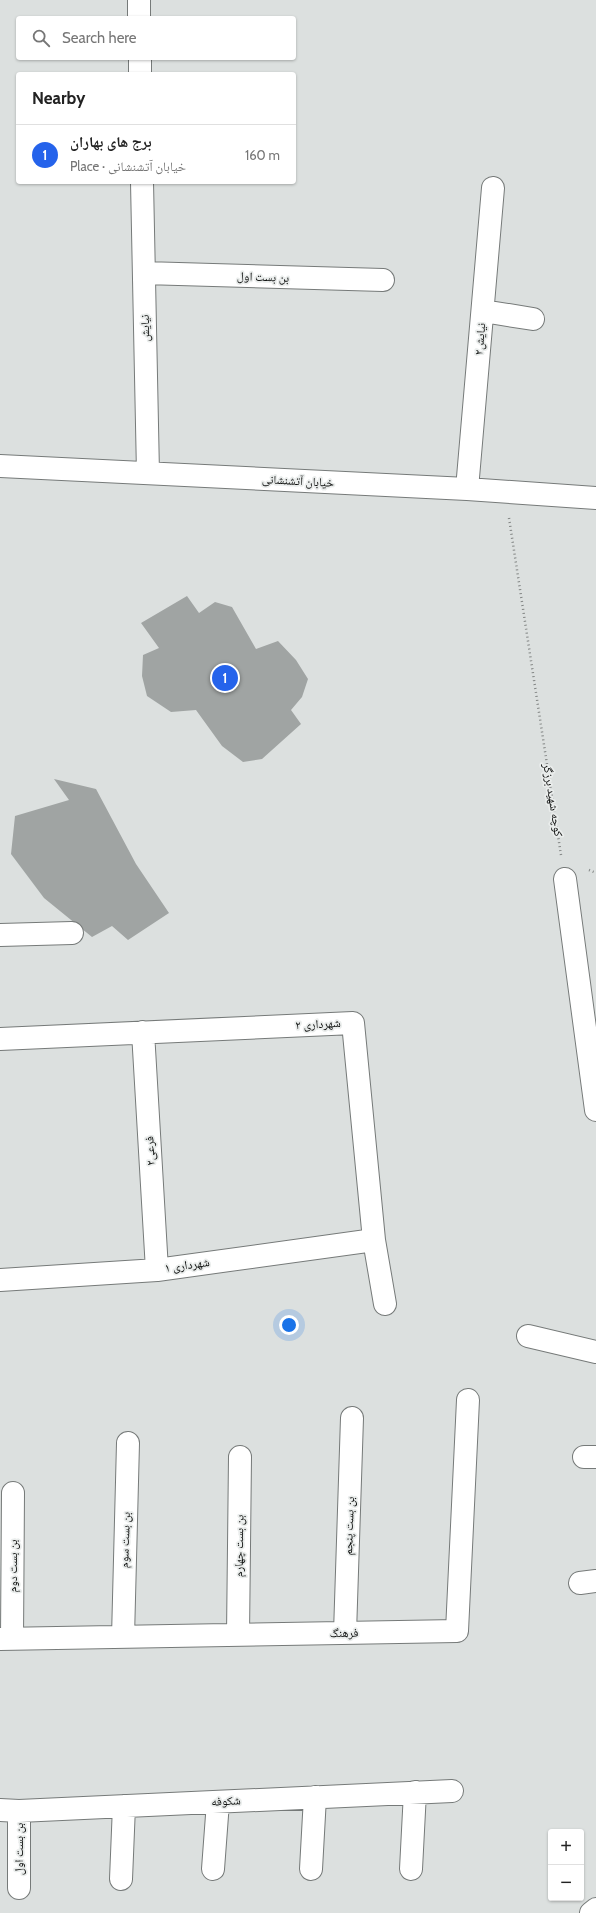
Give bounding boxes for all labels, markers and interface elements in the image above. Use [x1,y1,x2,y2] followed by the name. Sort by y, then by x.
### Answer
[16,16,296,60] search box
[30,27,52,49] icon: search
[62,29,137,47] text: Search here
[32,88,85,108] text: Nearby
[70,133,152,151] text: برج های بهاران
[43,147,47,163] text: 1
[245,147,280,163] text: 160 m
[70,158,186,174] text: Place · خیابان آتشنشانی
[237,268,289,285] street label: بن بست اول
[137,314,152,342] street label: نیایش
[471,322,489,356] street label: نیایش۲
[262,471,335,490] street label: خیابان آتشنشانی
[212,663,238,693] pin: 1
[540,761,567,838] street label: کوچه شهید برزگر
[295,1015,341,1032] street label: شهرداری ۲
[141,1136,158,1166] street label: فرعی۲
[163,1254,210,1275] street label: شهرداری ۱
[279,1315,299,1335] your location
[340,1496,358,1556] street label: بن بست پنجم
[116,1512,134,1568] street label: بن بست سوم
[230,1515,248,1577] street label: بن بست چهارم
[5,1539,21,1593] street label: بن بست دوم
[329,1625,359,1640] street label: فرهنگ
[211,1792,241,1809] street label: شکوفه
[11,1823,26,1875] street label: بن بست اول
[548,1829,584,1901] map controls
[548,1829,584,1865] button: +
[548,1865,584,1901] button: −

